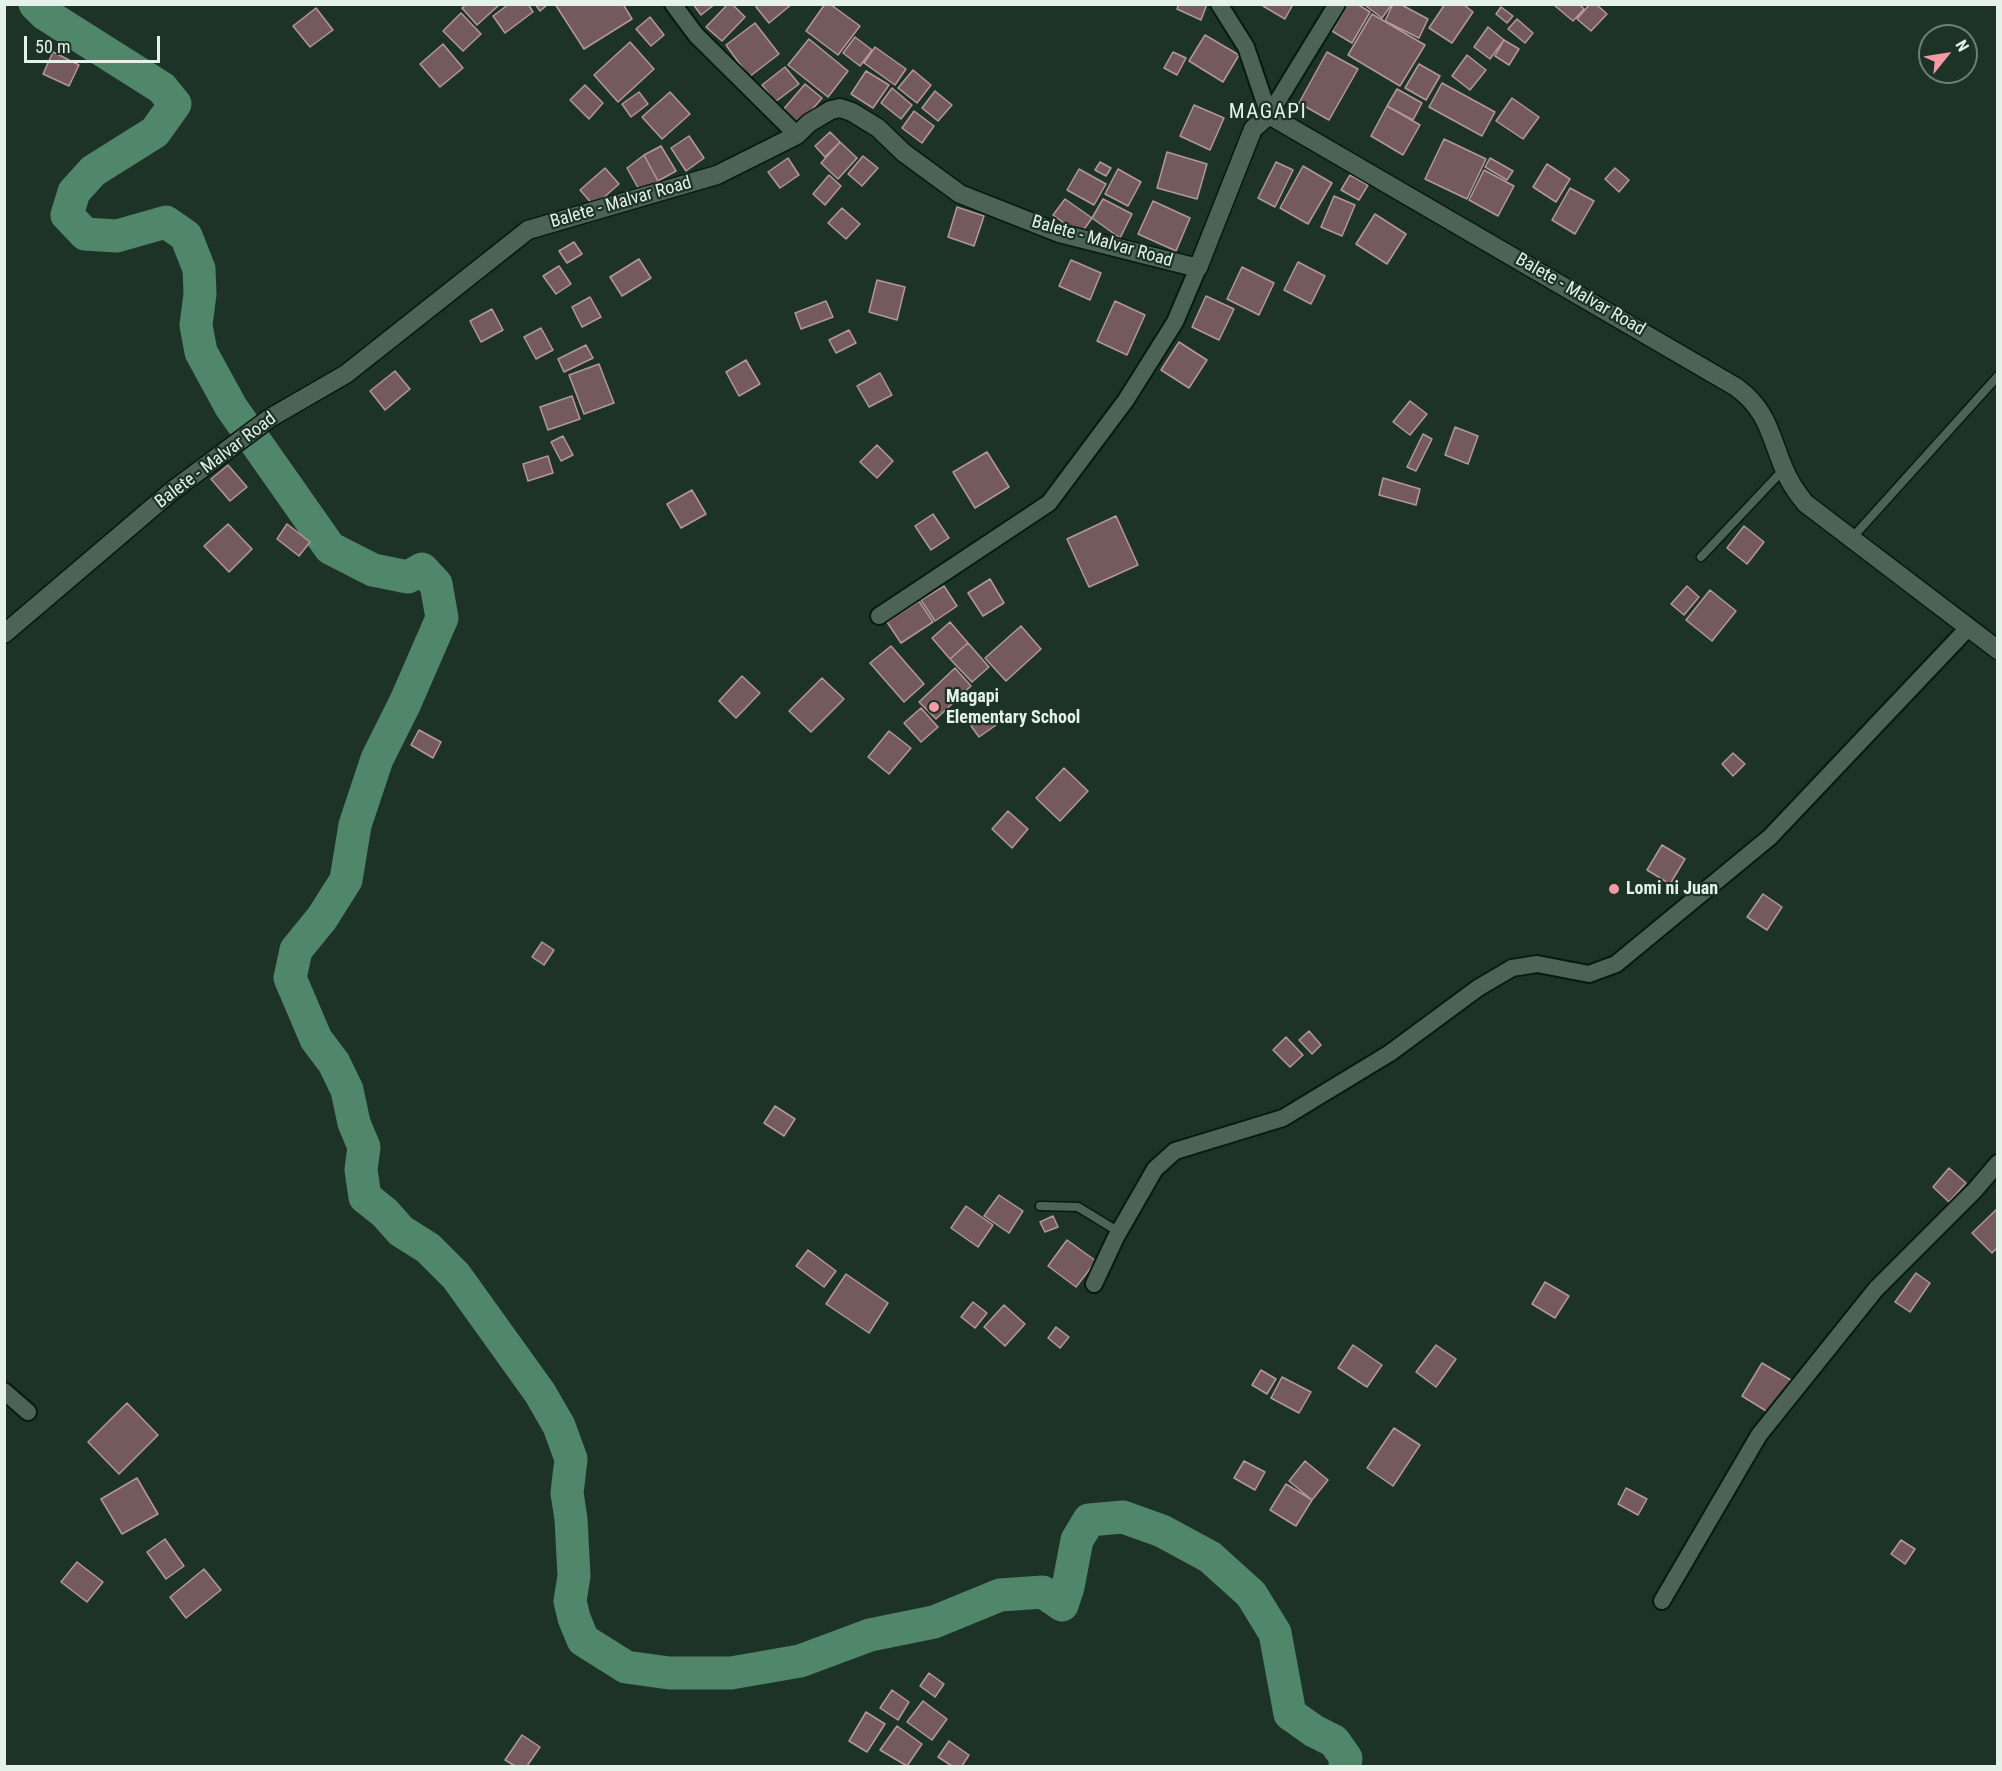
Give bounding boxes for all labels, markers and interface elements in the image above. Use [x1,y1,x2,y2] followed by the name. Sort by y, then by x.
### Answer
[27,24,164,62] scale bar
[1918,24,1978,84] north arrow
[35,36,70,57] text: 50 m
[1952,37,1973,55] text: N
[1229,100,1307,126] district label: MAGAPI
[548,173,694,233] street label: Balete - Malvar Road
[1029,212,1175,272] street label: Balete - Malvar Road
[1511,249,1649,341] street label: Balete - Malvar Road
[151,409,281,513] street label: Balete - Malvar Road
[946,686,1080,728] place label: Magapi Elementary School
[927,700,941,714] marker: Magapi Elementary School
[1626,878,1718,900] place label: Lomi ni Juan
[1607,882,1621,896] marker: Lomi ni Juan

